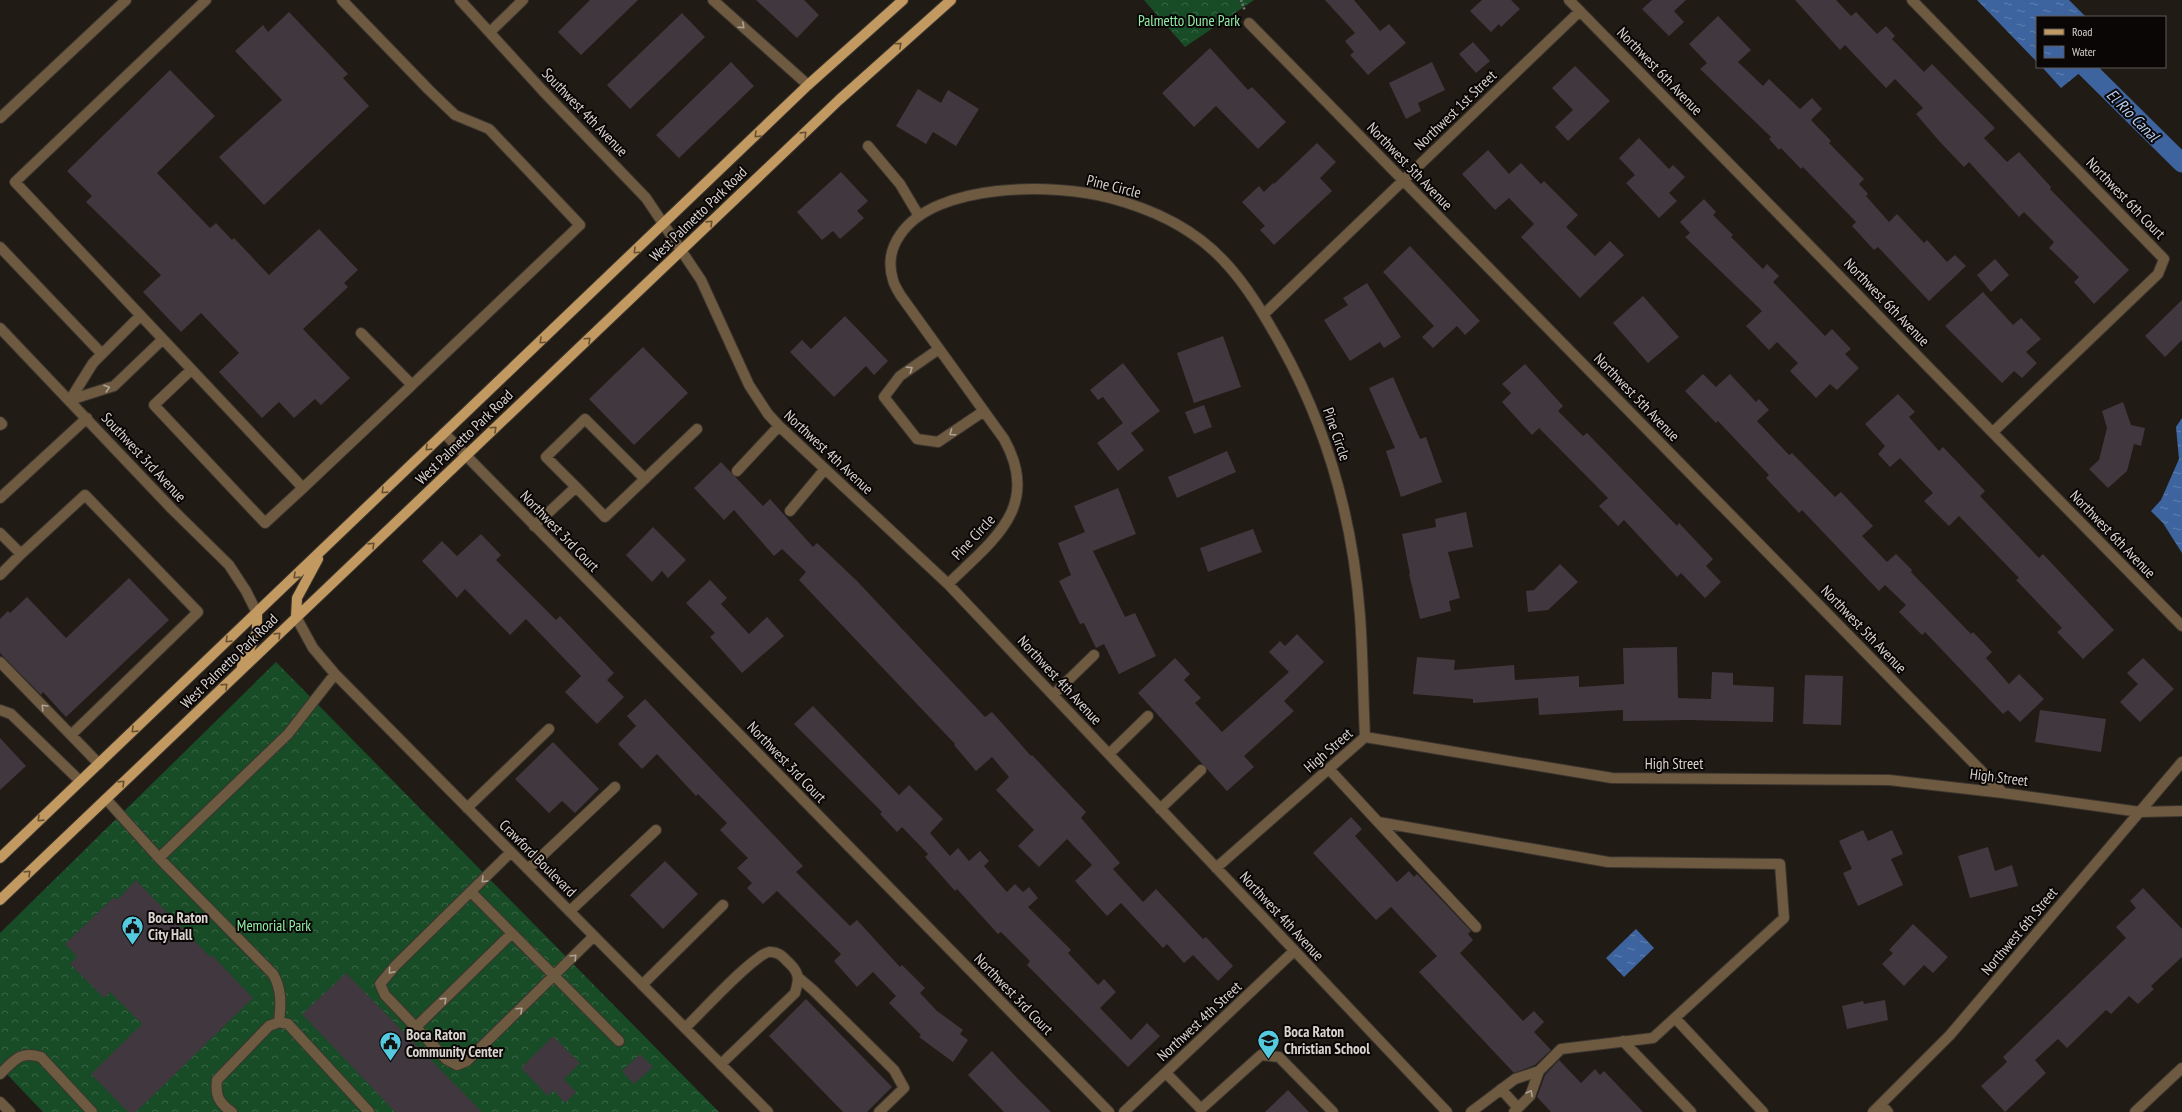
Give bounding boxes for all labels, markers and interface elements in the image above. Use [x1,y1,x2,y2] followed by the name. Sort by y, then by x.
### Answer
[1138,11,1240,30] park label: Palmetto Dune Park
[2036,16,2166,68] legend
[737,21,745,29] one-way arrow
[1613,23,1707,119] street label: Northwest 6th Avenue
[2072,24,2092,39] text: Road
[894,42,902,49] one-way arrow
[2072,44,2097,59] text: Water
[538,64,632,160] street label: Southwest 4th Avenue
[1410,66,1500,154] street label: Northwest 1st Street
[2103,85,2164,146] water label: El Rio Canal
[1363,118,1457,214] street label: Northwest 5th Avenue
[754,130,762,137] one-way arrow
[799,131,807,138] one-way arrow
[2082,153,2170,243] street label: Northwest 6th Court
[645,163,751,265] street label: West Palmetto Park Road
[1085,170,1143,202] street label: Pine Circle
[705,221,713,228] one-way arrow
[633,246,641,254] one-way arrow
[1840,254,1934,350] street label: Northwest 6th Avenue
[539,336,547,343] one-way arrow
[583,337,591,345] one-way arrow
[1590,349,1684,445] street label: Northwest 5th Avenue
[906,366,913,374] one-way arrow
[104,385,111,393] one-way arrow
[411,386,517,488] street label: West Palmetto Park Road
[1319,405,1355,463] street label: Pine Circle
[780,406,878,498] street label: Northwest 4th Avenue
[98,408,190,506] street label: Southwest 3rd Avenue
[489,427,496,434] one-way arrow
[949,428,956,436] one-way arrow
[425,443,433,451] one-way arrow
[381,486,389,493] one-way arrow
[516,486,604,576] street label: Northwest 3rd Court
[2066,486,2160,582] street label: Northwest 6th Avenue
[947,510,999,564] street label: Pine Circle
[367,542,375,550] one-way arrow
[293,571,301,578] one-way arrow
[1817,581,1911,677] street label: Northwest 5th Avenue
[176,610,282,712] street label: West Palmetto Park Road
[1014,631,1106,729] street label: Northwest 4th Avenue
[273,632,281,640] one-way arrow
[225,635,233,643] one-way arrow
[220,683,228,690] one-way arrow
[41,704,49,712] one-way arrow
[743,717,831,807] street label: Northwest 3rd Court
[1300,724,1356,776] street label: High Street
[131,725,139,733] one-way arrow
[1645,754,1703,773] street label: High Street
[1969,764,2029,790] street label: High Street
[117,780,125,788] one-way arrow
[37,815,45,822] one-way arrow
[495,815,581,901] street label: Crawford Boulevard
[1236,867,1328,965] street label: Northwest 4th Avenue
[23,870,31,878] one-way arrow
[481,875,488,883] one-way arrow
[1977,883,2061,979] street label: Northwest 6th Street
[148,908,208,944] place label: Boca Raton City Hall
[120,913,146,946] public building icon: Boca Raton City Hall
[237,916,311,935] park label: Memorial Park
[970,949,1058,1039] street label: Northwest 3rd Court
[569,954,577,962] one-way arrow
[389,966,396,974] one-way arrow
[1153,977,1245,1065] street label: Northwest 4th Street
[439,997,447,1005] one-way arrow
[515,1007,523,1015] one-way arrow
[1284,1022,1370,1058] place label: Boca Raton Christian School
[406,1025,504,1061] place label: Boca Raton Community Center
[1255,1027,1281,1060] school or university icon: Boca Raton Christian School
[378,1030,404,1063] public building icon: Boca Raton Community Center
[1525,1090,1532,1097] one-way arrow

